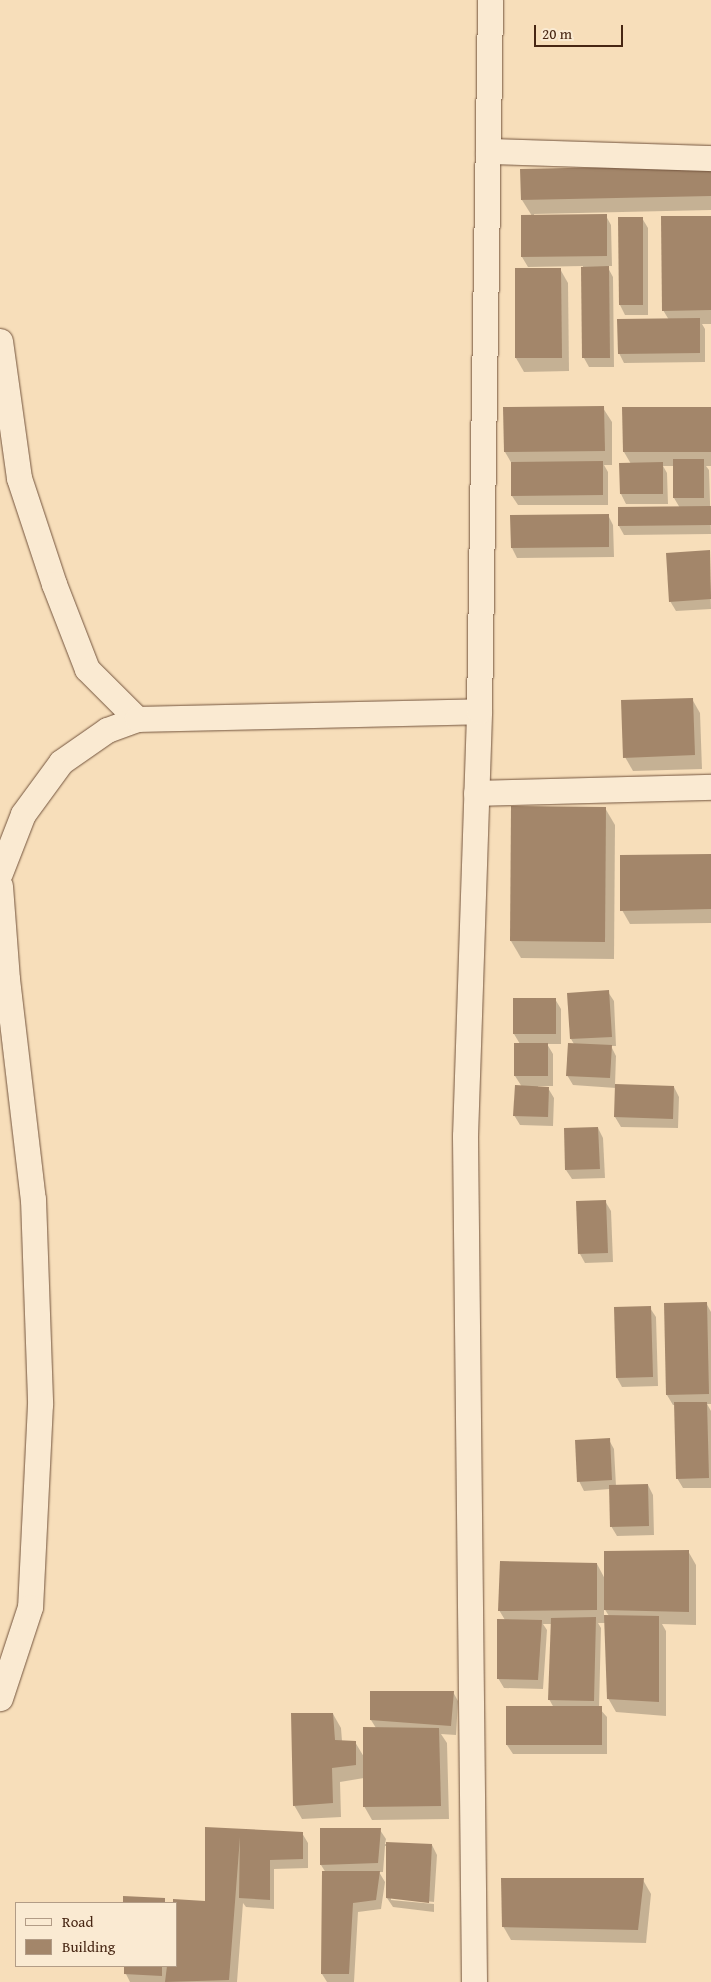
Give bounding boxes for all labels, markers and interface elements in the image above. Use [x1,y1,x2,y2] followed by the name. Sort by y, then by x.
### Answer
[536,15,625,47] scale bar
[542,23,572,44] text: 20 m
[15,1902,178,1967] legend
[62,1911,93,1932] text: Road
[62,1936,115,1957] text: Building

